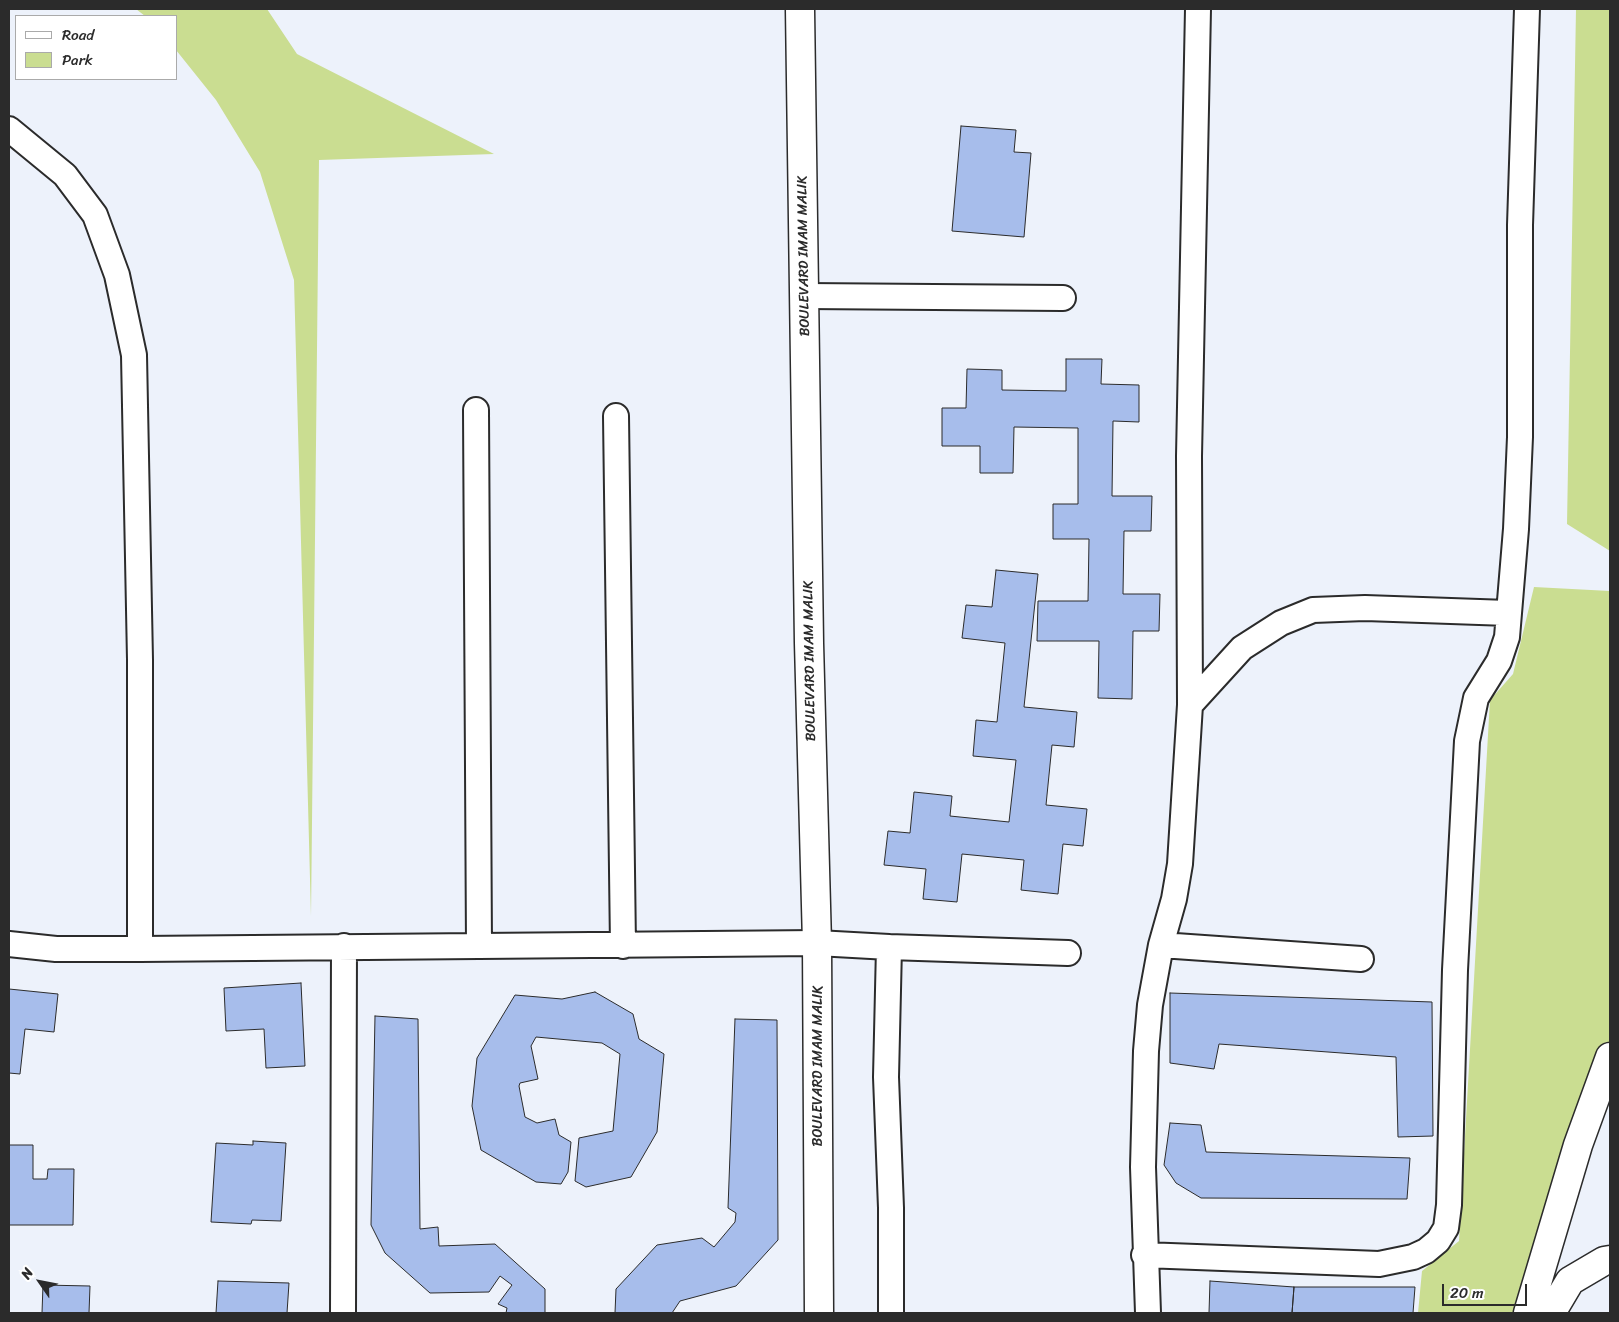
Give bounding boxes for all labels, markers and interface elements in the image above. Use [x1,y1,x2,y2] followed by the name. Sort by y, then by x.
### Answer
[15,15,178,80] legend
[62,22,94,48] text: Road
[62,47,93,73] text: Park
[794,175,814,337] street label: BOULEVARD IMAM MALIK
[800,580,820,742] street label: BOULEVARD IMAM MALIK
[810,986,826,1146] street label: BOULEVARD IMAM MALIK
[15,1257,65,1307] north arrow
[14,1263,40,1284] text: N
[1444,1274,1529,1306] scale bar
[1450,1280,1484,1306] text: 20 m

